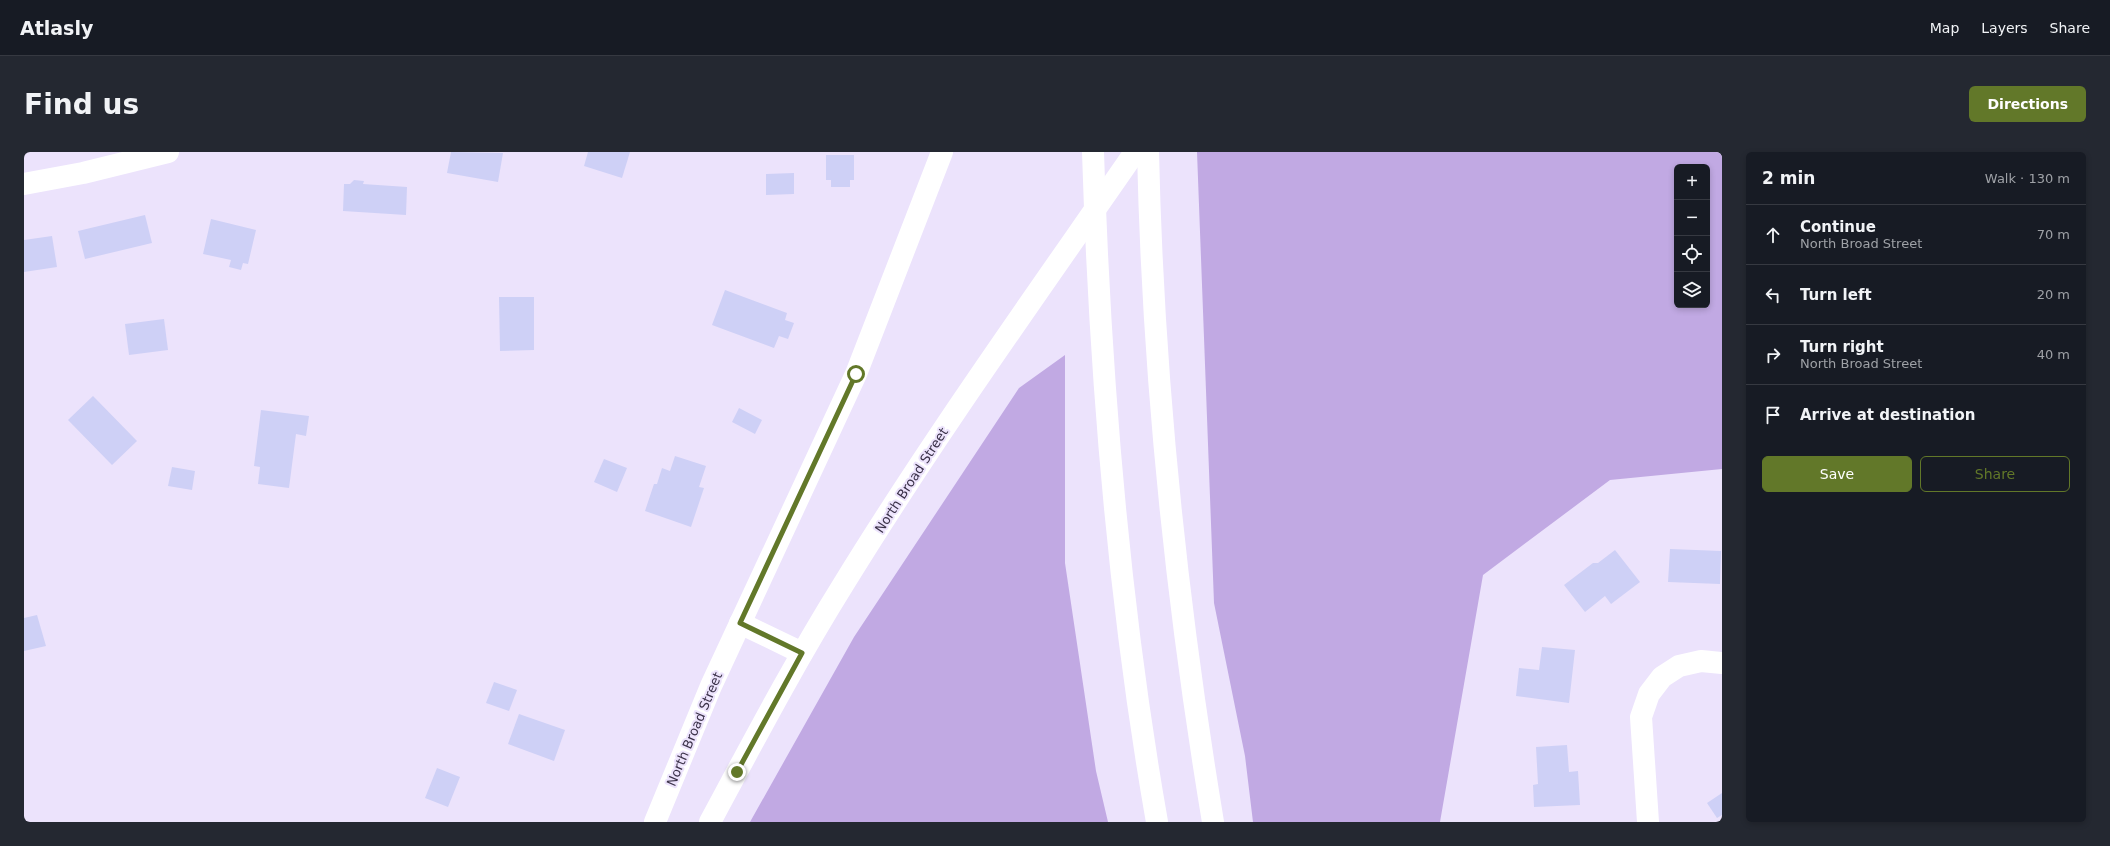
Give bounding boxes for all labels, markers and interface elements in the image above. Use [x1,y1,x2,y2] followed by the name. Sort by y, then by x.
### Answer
[20,17,93,39] text: Atlasly
[1930,20,1959,36] text: Map
[1981,20,2028,36] text: Layers
[2050,20,2090,36] text: Share
[1969,86,2086,122] button: Directions
[24,88,139,121] text: Find us
[1674,164,1710,308] map controls
[1674,164,1710,200] button: +
[1762,168,1815,188] text: 2 min
[1985,171,2070,186] text: Walk · 130 m
[1674,200,1710,236] button: −
[1800,218,1876,236] text: Continue
[1762,224,1784,246] icon: ahead
[2037,227,2070,242] text: 70 m
[1674,236,1710,272] button: locate
[1800,236,1922,251] text: North Broad Street
[1674,272,1710,308] button: layers
[1762,284,1784,306] icon: left
[1800,286,1872,304] text: Turn left
[2037,287,2070,302] text: 20 m
[1800,338,1884,356] text: Turn right
[1762,344,1784,366] icon: right
[2037,347,2070,362] text: 40 m
[1800,356,1922,371] text: North Broad Street
[847,365,865,383] route start
[1762,404,1784,426] icon: arrive
[1800,406,1975,424] text: Arrive at destination
[872,425,951,536] street label: North Broad Street
[1762,456,1912,492] button: Save
[1920,456,2070,492] button: Share
[664,670,725,788] street label: North Broad Street
[728,763,746,781] route end

